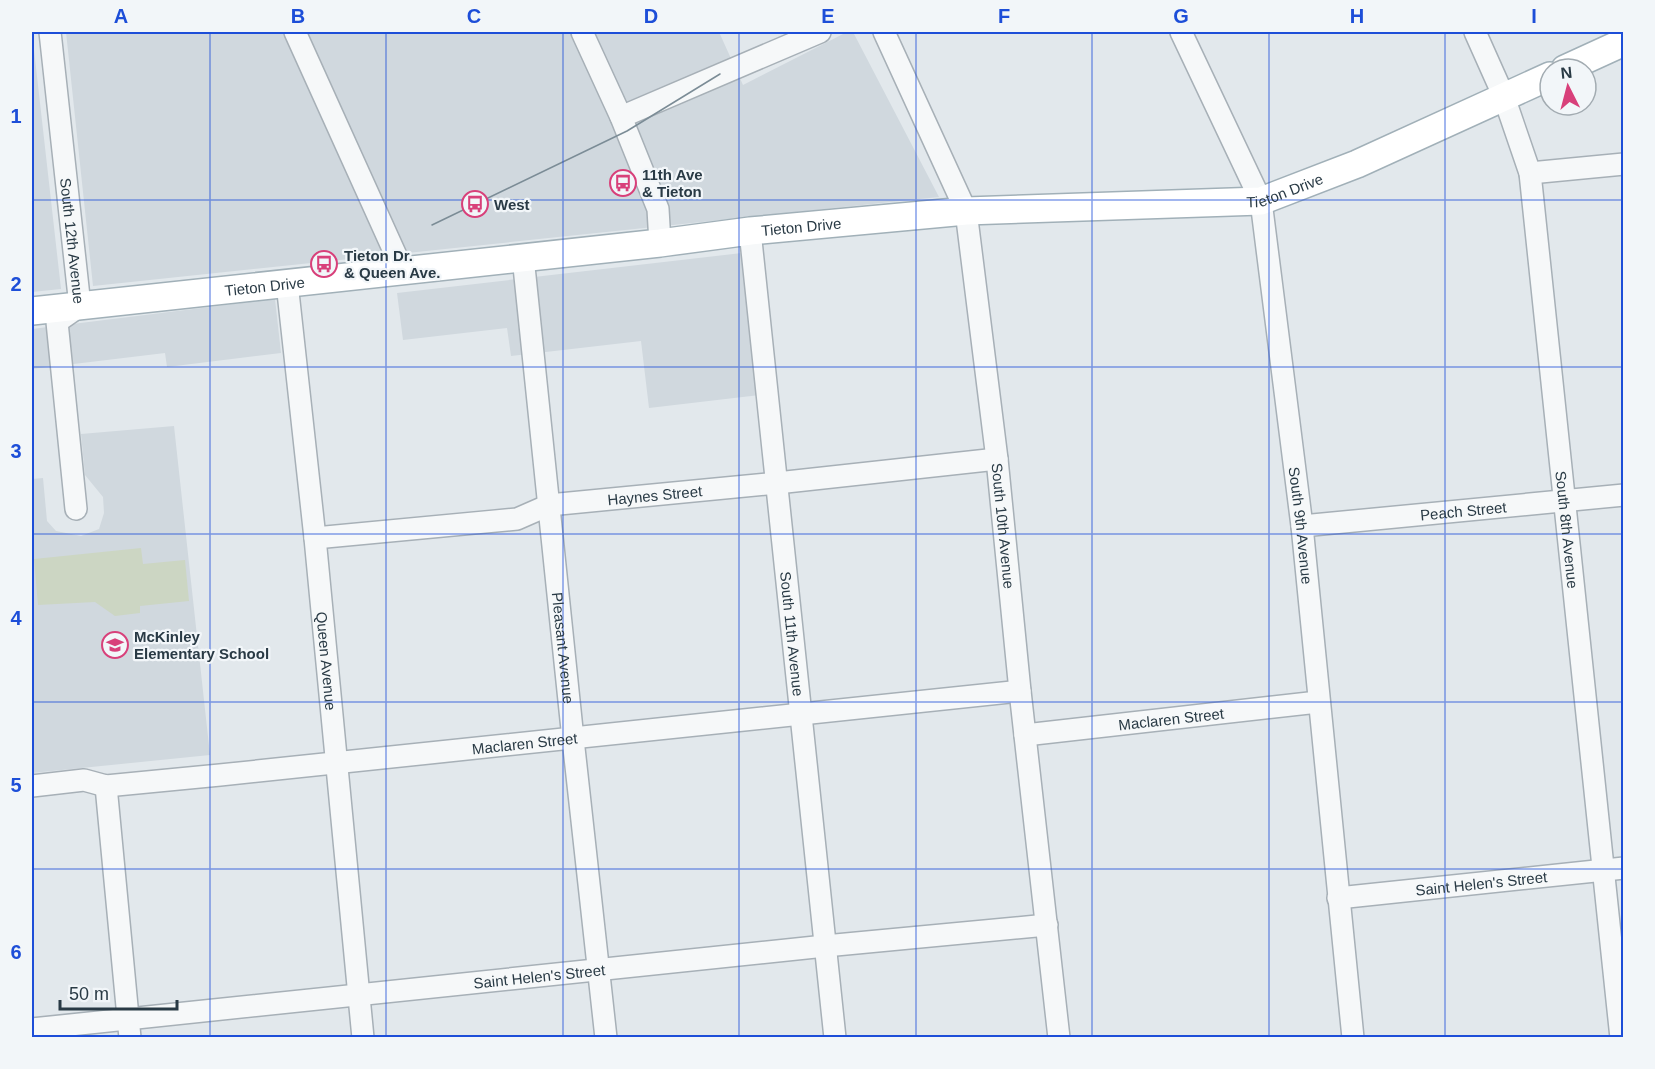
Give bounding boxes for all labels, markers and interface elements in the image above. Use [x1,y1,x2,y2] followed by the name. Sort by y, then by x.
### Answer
[114,5,128,27] text: A
[291,5,305,27] text: B
[467,5,481,27] text: C
[644,5,658,27] text: D
[821,5,835,27] text: E
[998,5,1010,27] text: F
[1173,5,1189,27] text: G
[1350,5,1364,27] text: H
[1531,5,1537,27] text: I
[1538,57,1598,117] north arrow
[1560,64,1573,82] text: N
[10,105,22,127] text: 1
[642,166,703,200] place label: 11th Ave & Tieton
[608,168,638,198] bus stop icon: 11th Ave & Tieton
[1246,169,1325,210] street label: Tieton Drive
[58,177,88,305] street label: South 12th Avenue
[460,189,490,219] bus stop icon: West
[494,196,530,213] place label: West
[761,214,842,238] street label: Tieton Drive
[344,247,440,281] place label: Tieton Dr. & Queen Ave.
[309,249,339,279] bus stop icon: Tieton Dr. & Queen Ave.
[10,273,22,295] text: 2
[224,273,306,299] street label: Tieton Drive
[10,440,22,462] text: 3
[989,462,1018,590] street label: South 10th Avenue
[1286,466,1316,585] street label: South 9th Avenue
[1553,470,1582,589] street label: South 8th Avenue
[607,482,704,508] street label: Haynes Street
[1419,498,1508,523] street label: Peach Street
[777,571,807,697] street label: South 11th Avenue
[549,591,578,705] street label: Pleasant Avenue
[10,607,22,629] text: 4
[314,611,340,711] street label: Queen Avenue
[134,628,269,662] place label: McKinley Elementary School
[100,630,130,660] school or university icon: McKinley Elementary School
[1117,704,1225,733] street label: Maclaren Street
[471,729,579,757] street label: Maclaren Street
[10,774,22,796] text: 5
[1415,868,1549,898] street label: Saint Helen's Street
[10,941,22,963] text: 6
[473,960,607,991] street label: Saint Helen's Street
[60,973,177,1011] scale bar
[69,984,109,1004] text: 50 m

